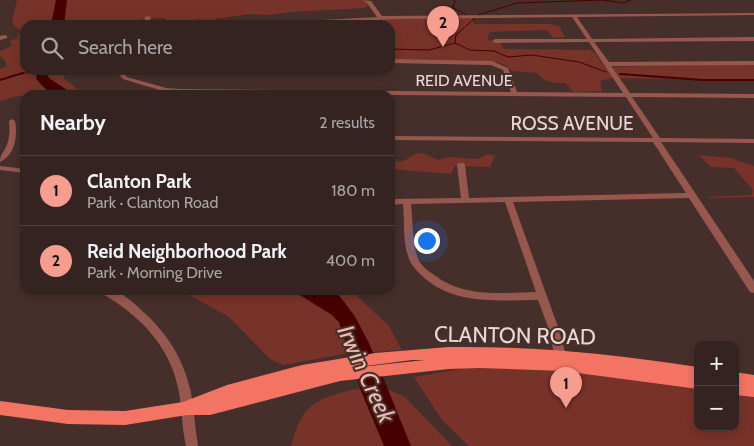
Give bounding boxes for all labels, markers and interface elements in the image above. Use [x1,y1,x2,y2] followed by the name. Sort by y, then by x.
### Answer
[427,6,459,47] pin: 2
[20,20,395,75] search box
[38,34,66,62] icon: search
[78,36,172,59] text: Search here
[415,71,513,90] street label: REID AVENUE
[40,110,106,135] text: Nearby
[510,112,634,135] street label: ROSS AVENUE
[319,113,375,132] text: 2 results
[87,170,192,193] text: Clanton Park
[53,181,59,200] text: 1
[331,181,375,200] text: 180 m
[87,193,218,212] text: Park · Clanton Road
[414,228,440,254] your location
[87,240,287,263] text: Reid Neighborhood Park
[52,251,60,270] text: 2
[326,251,375,270] text: 400 m
[87,263,222,282] text: Park · Morning Drive
[331,320,402,428] water label: Irwin Creek
[434,321,596,350] street label: CLANTON ROAD
[694,341,739,431] map controls
[694,341,739,386] button: +
[550,367,582,408] pin: 1
[694,386,739,431] button: −

